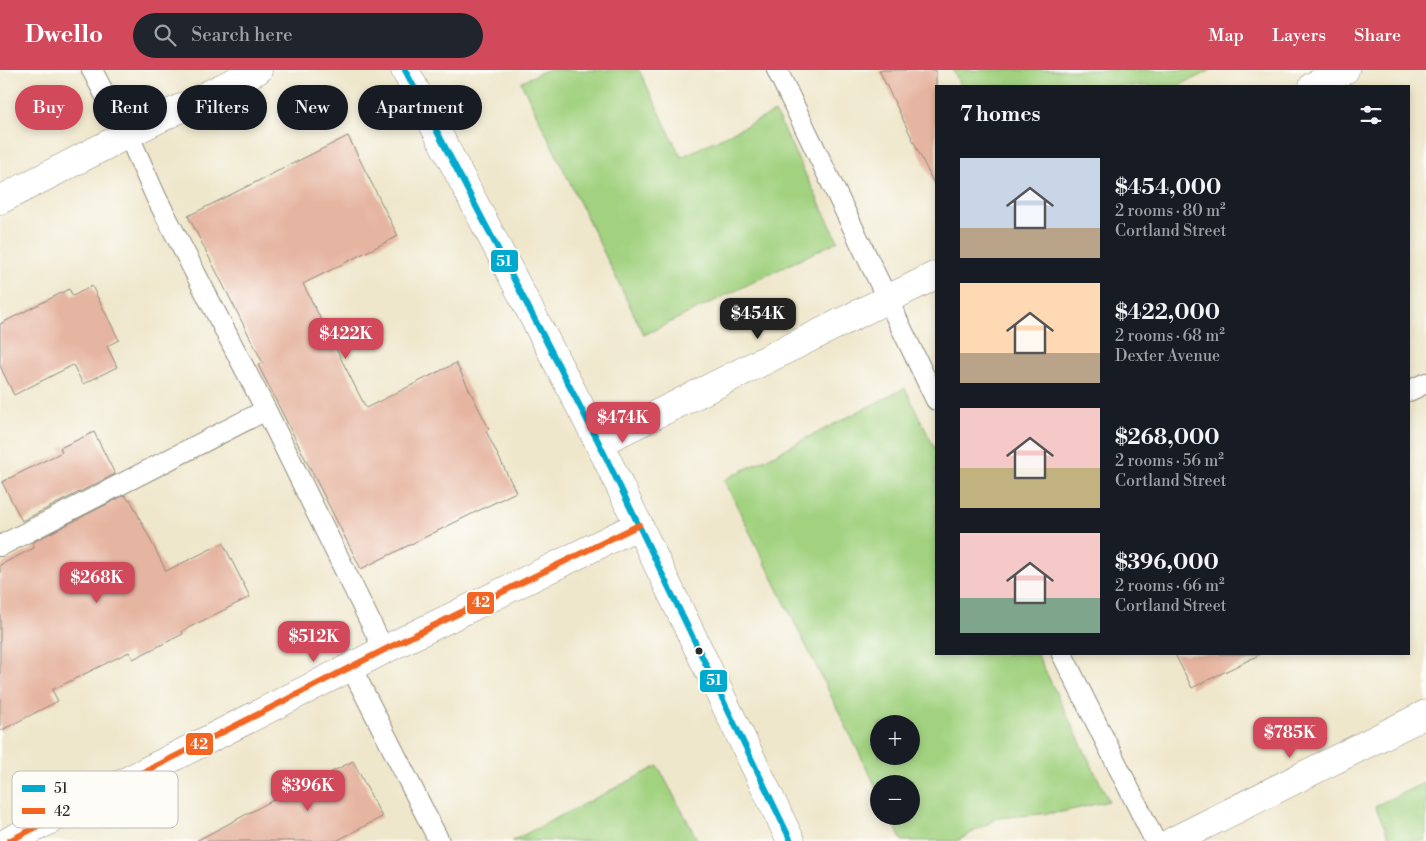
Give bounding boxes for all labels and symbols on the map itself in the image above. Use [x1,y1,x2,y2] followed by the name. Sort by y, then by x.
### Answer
[490,249,519,273] line badge: 51
[496,253,512,271] text: 51
[723,298,793,340] pin: $454K
[311,318,381,360] pin: $422K
[588,402,658,444] pin: $474K
[62,562,132,604] pin: $268K
[466,591,495,615] line badge: 42
[472,594,490,612] text: 42
[279,620,349,663] pin: $512K
[694,646,704,656] unlabelled marker
[699,669,728,693] line badge: 51
[706,672,722,690] text: 51
[1255,716,1325,759] pin: $785K
[185,732,214,756] line badge: 42
[190,736,208,754] text: 42
[273,770,343,812] pin: $396K
[12,771,178,828] legend
[54,780,68,798] text: 51
[54,803,70,821] text: 42

